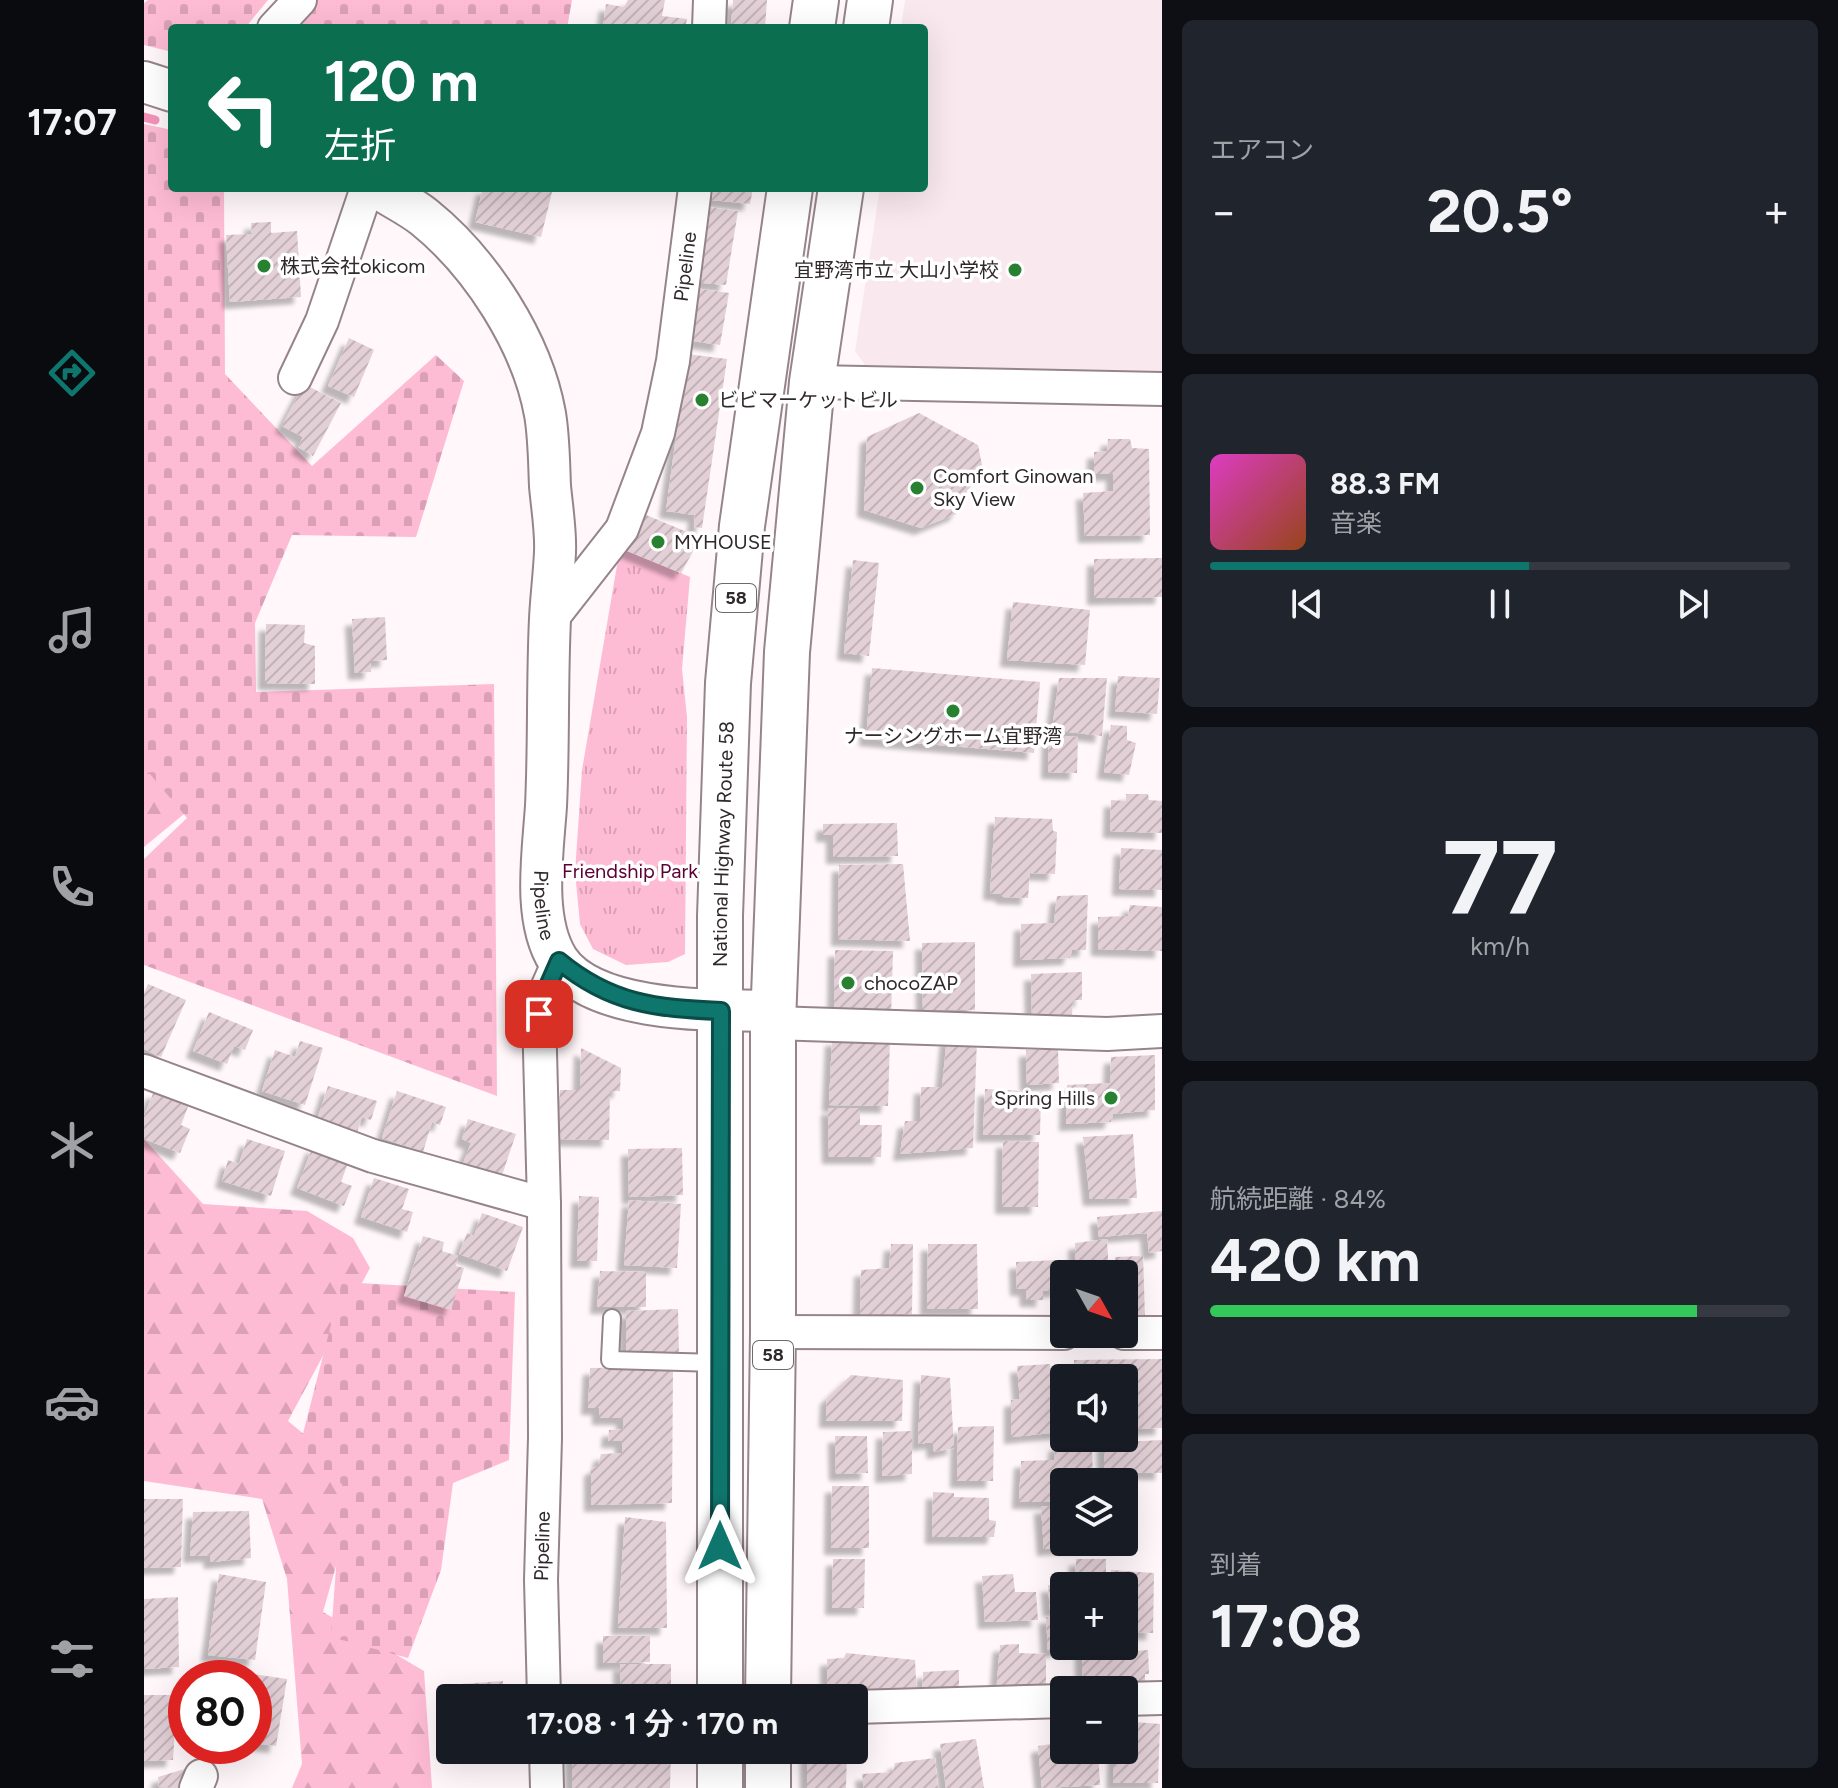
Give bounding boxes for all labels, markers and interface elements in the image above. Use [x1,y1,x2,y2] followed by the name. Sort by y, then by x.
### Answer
[324,48,479,115] text: 120 m
[192,56,296,160] icon: left
[27,101,117,144] text: 17:07
[324,124,396,167] text: 左折
[1210,134,1314,166] text: エアコン
[1427,175,1573,247] text: 20.5°
[1210,185,1237,238] text: −
[1763,185,1790,238] text: +
[669,230,701,303] street label: Pipeline
[280,254,425,278] place label: 株式会社okicom
[255,257,273,275] marker: 株式会社okicom
[794,258,999,282] place label: 宜野湾市立 大山小学校
[1006,261,1024,279] marker: 宜野湾市立 大山小学校
[44,345,100,401] icon: directions
[718,388,898,412] place label: ビビマーケットビル
[693,391,711,409] marker: ビビマーケットビル
[933,464,1093,511] place label: Comfort Ginowan Sky View
[1330,465,1440,502] text: 88.3 FM
[908,479,926,497] marker: Comfort Ginowan Sky View
[1330,507,1382,539] text: 音楽
[674,530,772,554] place label: MYHOUSE
[649,533,667,551] marker: MYHOUSE
[1285,582,1329,626] icon: previous
[1478,582,1522,626] icon: pause
[1671,582,1715,626] icon: next
[716,584,756,612] road number: 58
[44,602,100,658] icon: music
[944,702,962,720] marker: ナーシングホーム宜野湾
[708,721,739,967] street label: National Highway Route 58
[844,724,1063,748] place label: ナーシングホーム宜野湾
[1442,815,1558,940] text: 77
[44,859,100,915] icon: phone
[562,859,698,883] park label: Friendship Park
[529,870,560,943] street label: Pipeline
[1470,930,1530,962] text: km/h
[864,971,958,995] place label: chocoZAP
[839,974,857,992] marker: chocoZAP
[505,980,573,1048] pin
[517,992,561,1036] icon: arrive
[994,1086,1095,1110] place label: Spring Hills
[1102,1089,1120,1107] marker: Spring Hills
[44,1117,100,1173] icon: climate
[1210,1183,1386,1215] text: 航続距離 · 84%
[1210,1224,1420,1296] text: 420 km
[1050,1260,1138,1348] north arrow
[1050,1260,1138,1764] map controls
[753,1341,793,1369] road number: 58
[1050,1364,1138,1452] button: sound
[44,1374,100,1430] icon: car
[1050,1468,1138,1556] button: layers
[678,1504,762,1588] position arrow
[529,1511,555,1581] street label: Pipeline
[1210,1549,1262,1581] text: 到着
[1050,1572,1138,1660] button: +
[1210,1590,1362,1662] text: 17:08
[44,1631,100,1687] icon: filters
[168,1660,272,1764] speed limit sign: 80
[1050,1676,1138,1764] button: −
[526,1705,778,1742] text: 17:08 · 1 分 · 170 m

